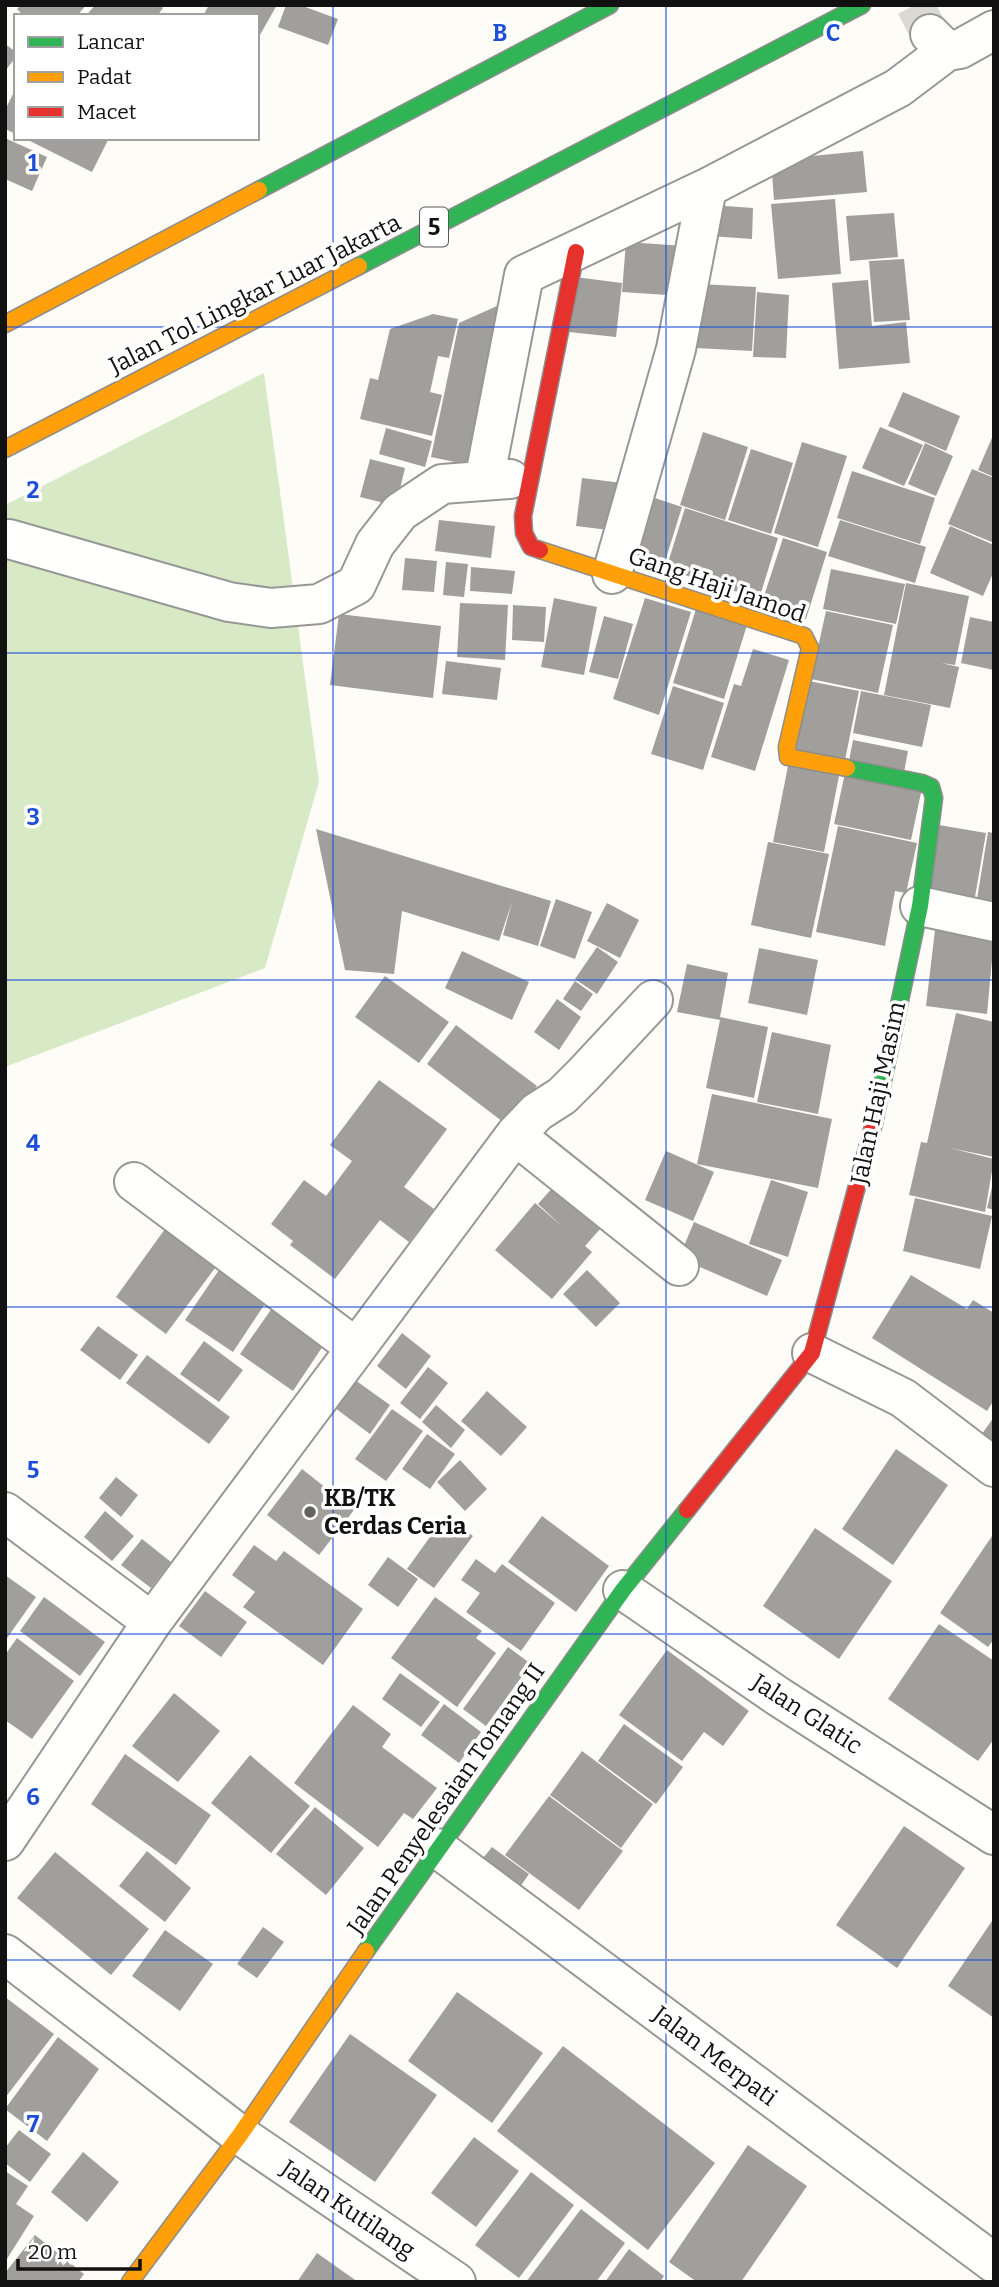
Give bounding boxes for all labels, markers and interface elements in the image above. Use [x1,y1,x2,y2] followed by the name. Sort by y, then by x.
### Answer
[14,14,259,140] legend
[493,19,507,47] text: B
[826,19,840,47] text: C
[77,29,144,55] text: Lancar
[77,64,132,90] text: Padat
[77,99,137,125] text: Macet
[28,149,38,177] text: 1
[104,208,405,380] street label: Jalan Tol Lingkar Luar Jakarta
[420,208,448,246] road number: 5
[27,476,40,504] text: 2
[625,542,809,628] street label: Gang Haji Jamod
[26,803,40,831] text: 3
[845,999,911,1188] street label: Jalan Haji Masim
[26,1129,40,1157] text: 4
[27,1456,39,1484] text: 5
[324,1484,467,1540] place label: KB/TK Cerdas Ceria
[302,1504,318,1520] marker: KB/TK Cerdas Ceria
[341,1658,551,1941] street label: Jalan Penyelesaian Tomang II
[746,1668,867,1760] street label: Jalan Glatic
[26,1783,40,1811] text: 6
[647,2000,782,2112] street label: Jalan Merpati
[27,2110,40,2138] text: 7
[275,2153,420,2264] street label: Jalan Kutilang
[18,2228,140,2272] scale bar
[28,2239,77,2265] text: 20 m

